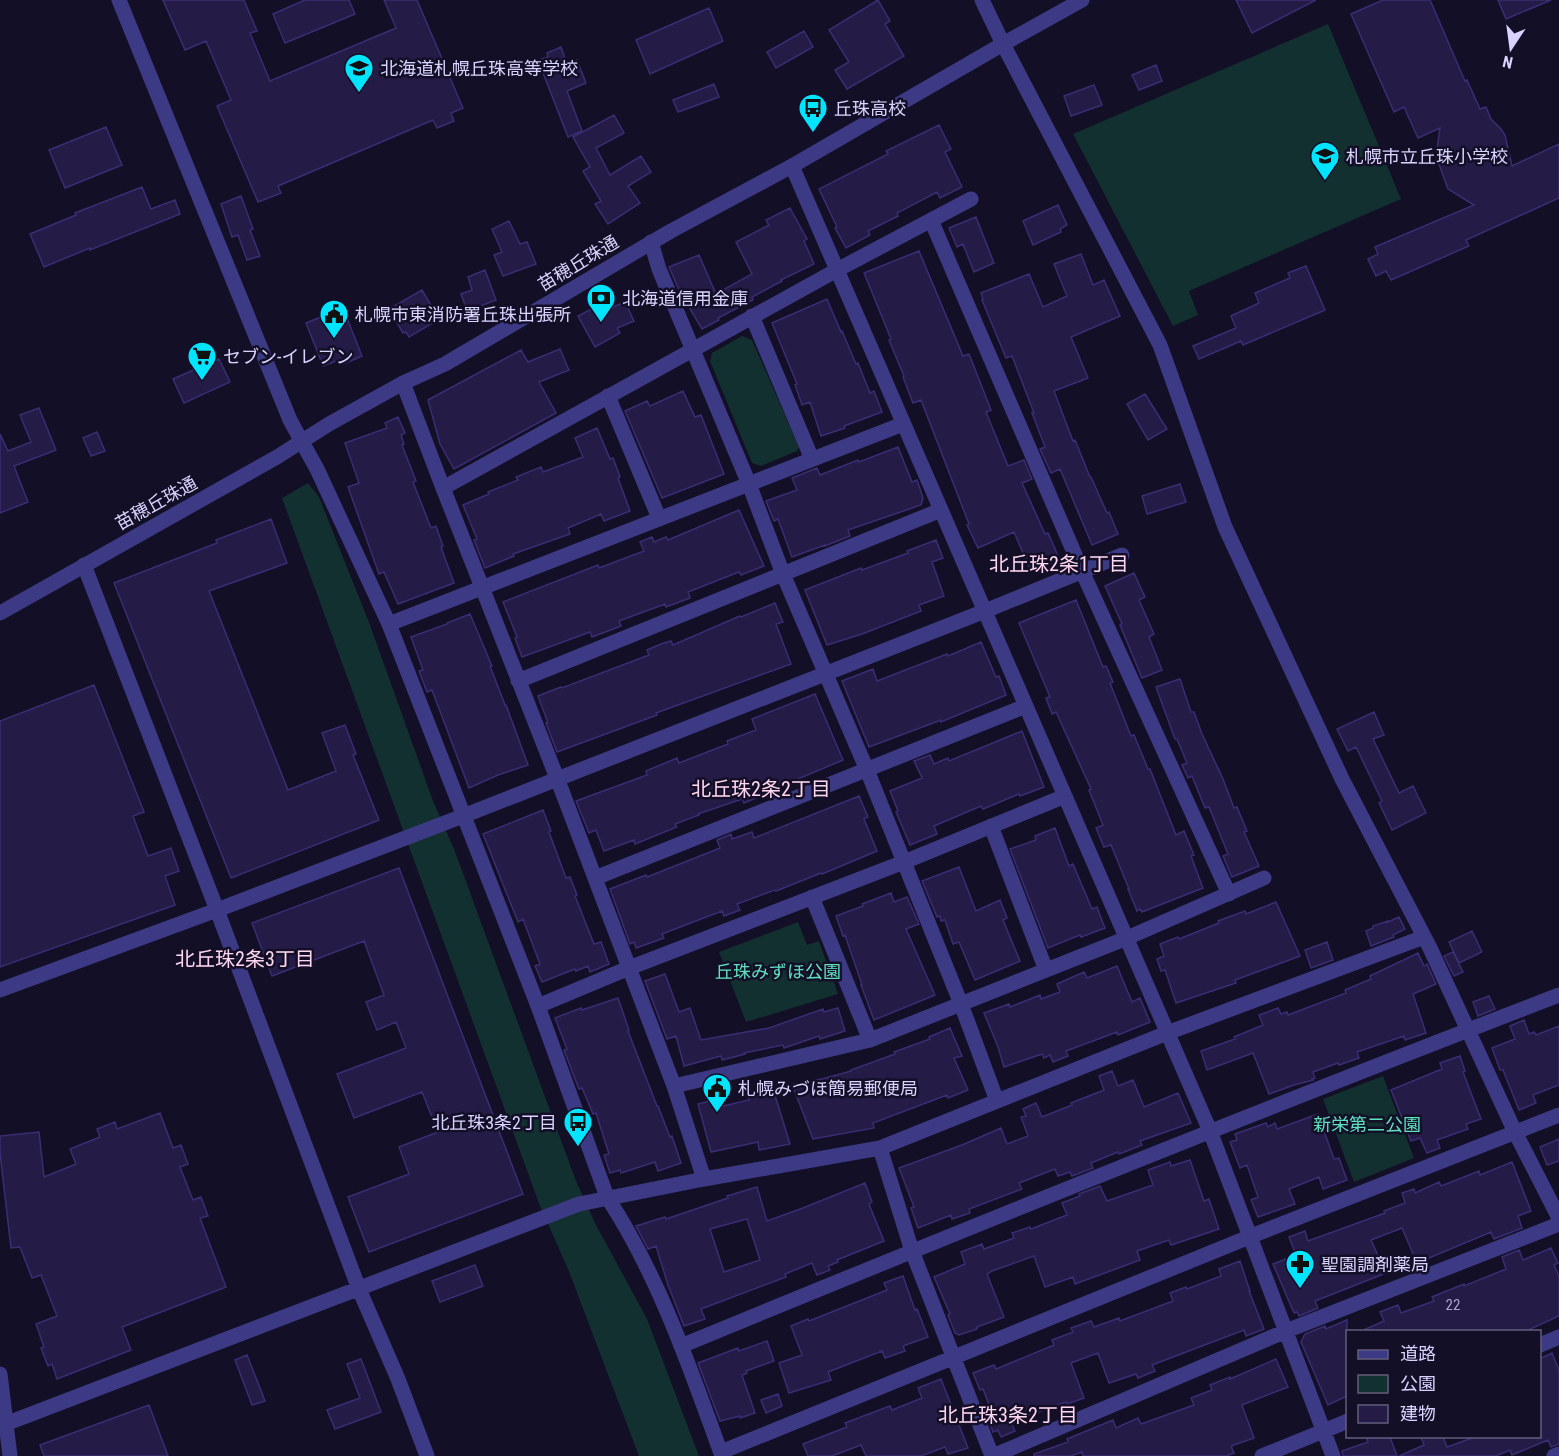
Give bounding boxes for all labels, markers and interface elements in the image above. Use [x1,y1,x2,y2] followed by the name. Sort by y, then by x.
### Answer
[1481,18,1541,78] north arrow
[343,52,375,94] school or university icon: 北海道札幌丘珠高等学校
[1501,52,1515,72] text: N
[380,58,578,79] place label: 北海道札幌丘珠高等学校
[797,92,829,134] bus stop icon: 丘珠高校
[834,98,906,119] place label: 丘珠高校
[1309,140,1341,182] school or university icon: 札幌市立丘珠小学校
[1346,146,1508,167] place label: 札幌市立丘珠小学校
[534,231,622,295] street label: 苗穂丘珠通
[585,282,617,324] bank icon: 北海道信用金庫
[622,288,748,309] place label: 北海道信用金庫
[318,298,350,340] public building icon: 札幌市東消防署丘珠出張所
[355,304,571,325] place label: 札幌市東消防署丘珠出張所
[186,340,218,382] supermarket icon: セブン-イレブン
[223,346,353,367] place label: セブン-イレブン
[112,472,200,534] street label: 苗穂丘珠通
[989,552,1129,576] district label: 北丘珠2条1丁目
[691,777,831,801] district label: 北丘珠2条2丁目
[175,947,315,971] district label: 北丘珠2条3丁目
[715,961,841,982] park label: 丘珠みずほ公園
[701,1072,733,1114] public building icon: 札幌みづほ簡易郵便局
[738,1078,918,1099] place label: 札幌みづほ簡易郵便局
[562,1106,594,1148] bus stop icon: 北丘珠3条2丁目
[431,1112,557,1133] place label: 北丘珠3条2丁目
[1313,1114,1421,1135] park label: 新栄第二公園
[1284,1248,1316,1290] pharmacy icon: 聖園調剤薬局
[1321,1254,1429,1275] place label: 聖園調剤薬局
[1446,1296,1460,1314] house number: 22
[1346,1330,1541,1438] legend
[1400,1343,1436,1364] text: 道路
[1400,1373,1436,1394] text: 公園
[938,1403,1078,1427] district label: 北丘珠3条2丁目
[1400,1403,1436,1424] text: 建物

